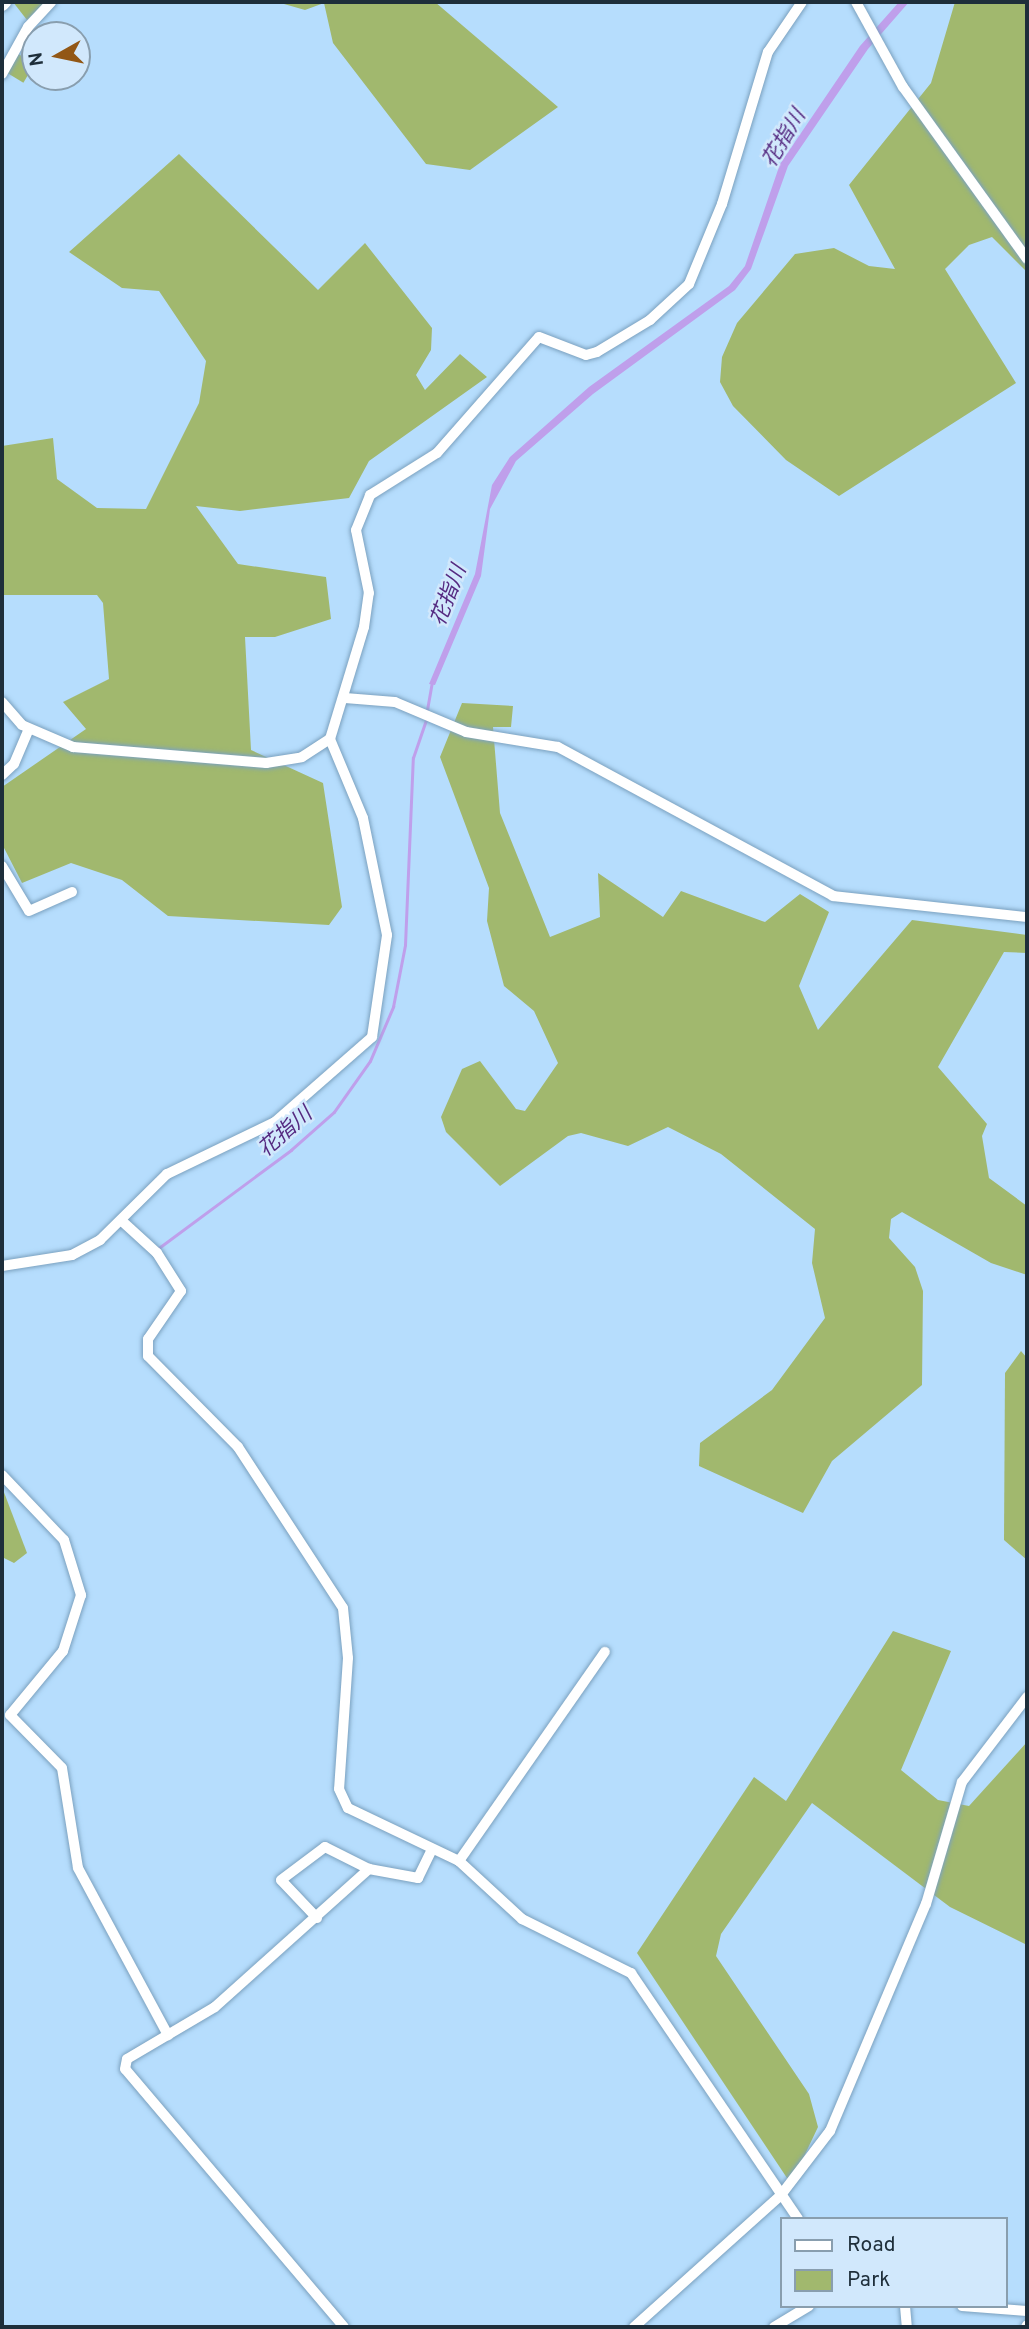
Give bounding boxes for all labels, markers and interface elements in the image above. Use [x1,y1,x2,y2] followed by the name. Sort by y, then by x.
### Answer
[21,21,91,91] north arrow
[24,50,50,68] text: N
[758,106,812,172] water label: 花指川
[427,562,473,630] water label: 花指川
[254,1103,318,1163] water label: 花指川
[780,2217,1008,2308] legend
[847,2232,896,2259] text: Road
[847,2267,890,2294] text: Park

